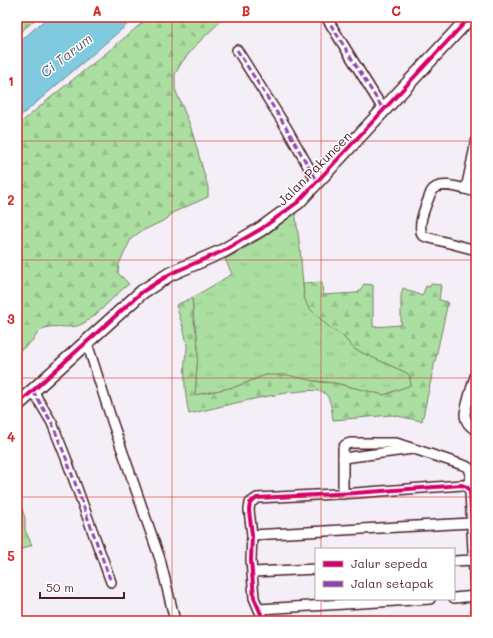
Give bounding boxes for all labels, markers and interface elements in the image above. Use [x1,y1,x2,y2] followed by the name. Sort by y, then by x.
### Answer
[92,2,102,19] text: A
[242,2,251,19] text: B
[391,2,401,19] text: C
[36,29,96,81] water label: Ci Tarum
[8,72,14,89] text: 1
[273,127,355,209] street label: Jalan Pakuncen
[7,191,15,208] text: 2
[7,310,15,327] text: 3
[7,428,15,445] text: 4
[7,547,15,564] text: 5
[315,548,455,600] legend
[351,555,428,571] text: Jalur sepeda
[40,574,124,600] scale bar
[351,575,433,591] text: Jalan setapak
[46,579,74,595] text: 50 m

